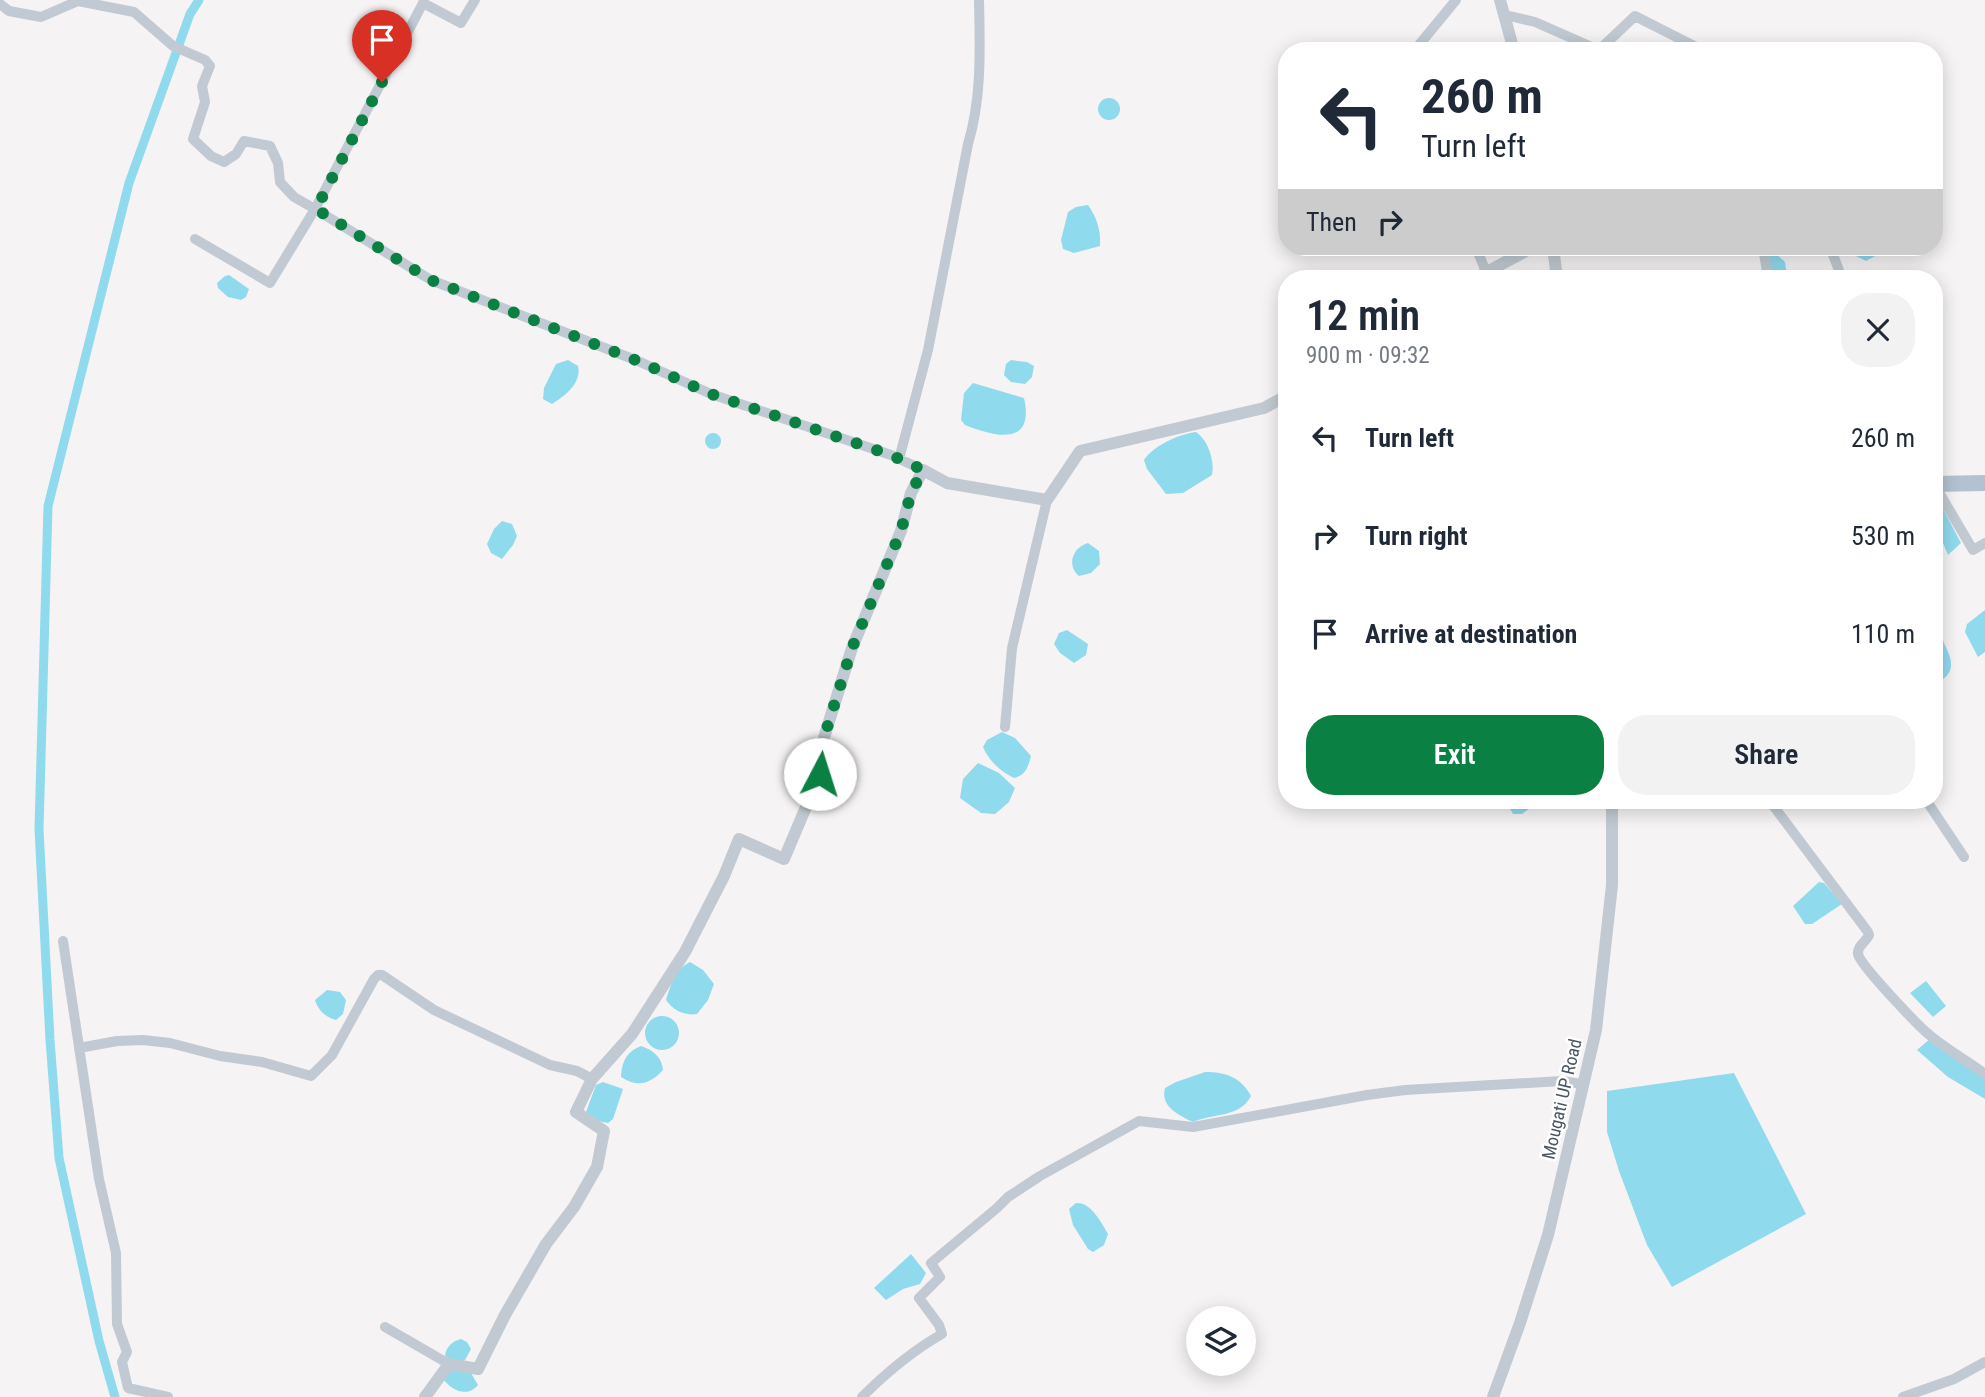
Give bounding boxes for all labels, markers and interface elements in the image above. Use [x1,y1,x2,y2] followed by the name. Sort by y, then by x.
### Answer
[352,10,412,82] pin
[363,21,401,59] icon: arrive
[1421,68,1543,125] text: 260 m
[1306,70,1397,161] icon: left
[1421,127,1526,165] text: Turn left
[1371,203,1409,241] icon: right
[1306,207,1357,237] text: Then
[1306,291,1420,340] text: 12 min
[1841,293,1915,367] button: close
[1306,342,1430,369] text: 900 m · 09:32
[1306,419,1344,457] icon: left
[1365,423,1454,453] text: Turn left
[1851,423,1915,453] text: 260 m
[1306,517,1344,555] icon: right
[1365,521,1467,551] text: Turn right
[1851,521,1915,551] text: 530 m
[1306,615,1344,653] icon: arrive
[1365,619,1577,649] text: Arrive at destination
[1851,619,1915,649] text: 110 m
[1306,715,1604,795] button: Exit
[1618,715,1915,795] button: Share
[783,737,857,811] position arrow
[1537,1037,1586,1161] street label: Mougati UP Road
[1186,1306,1256,1376] map controls
[1186,1306,1256,1376] button: layers

